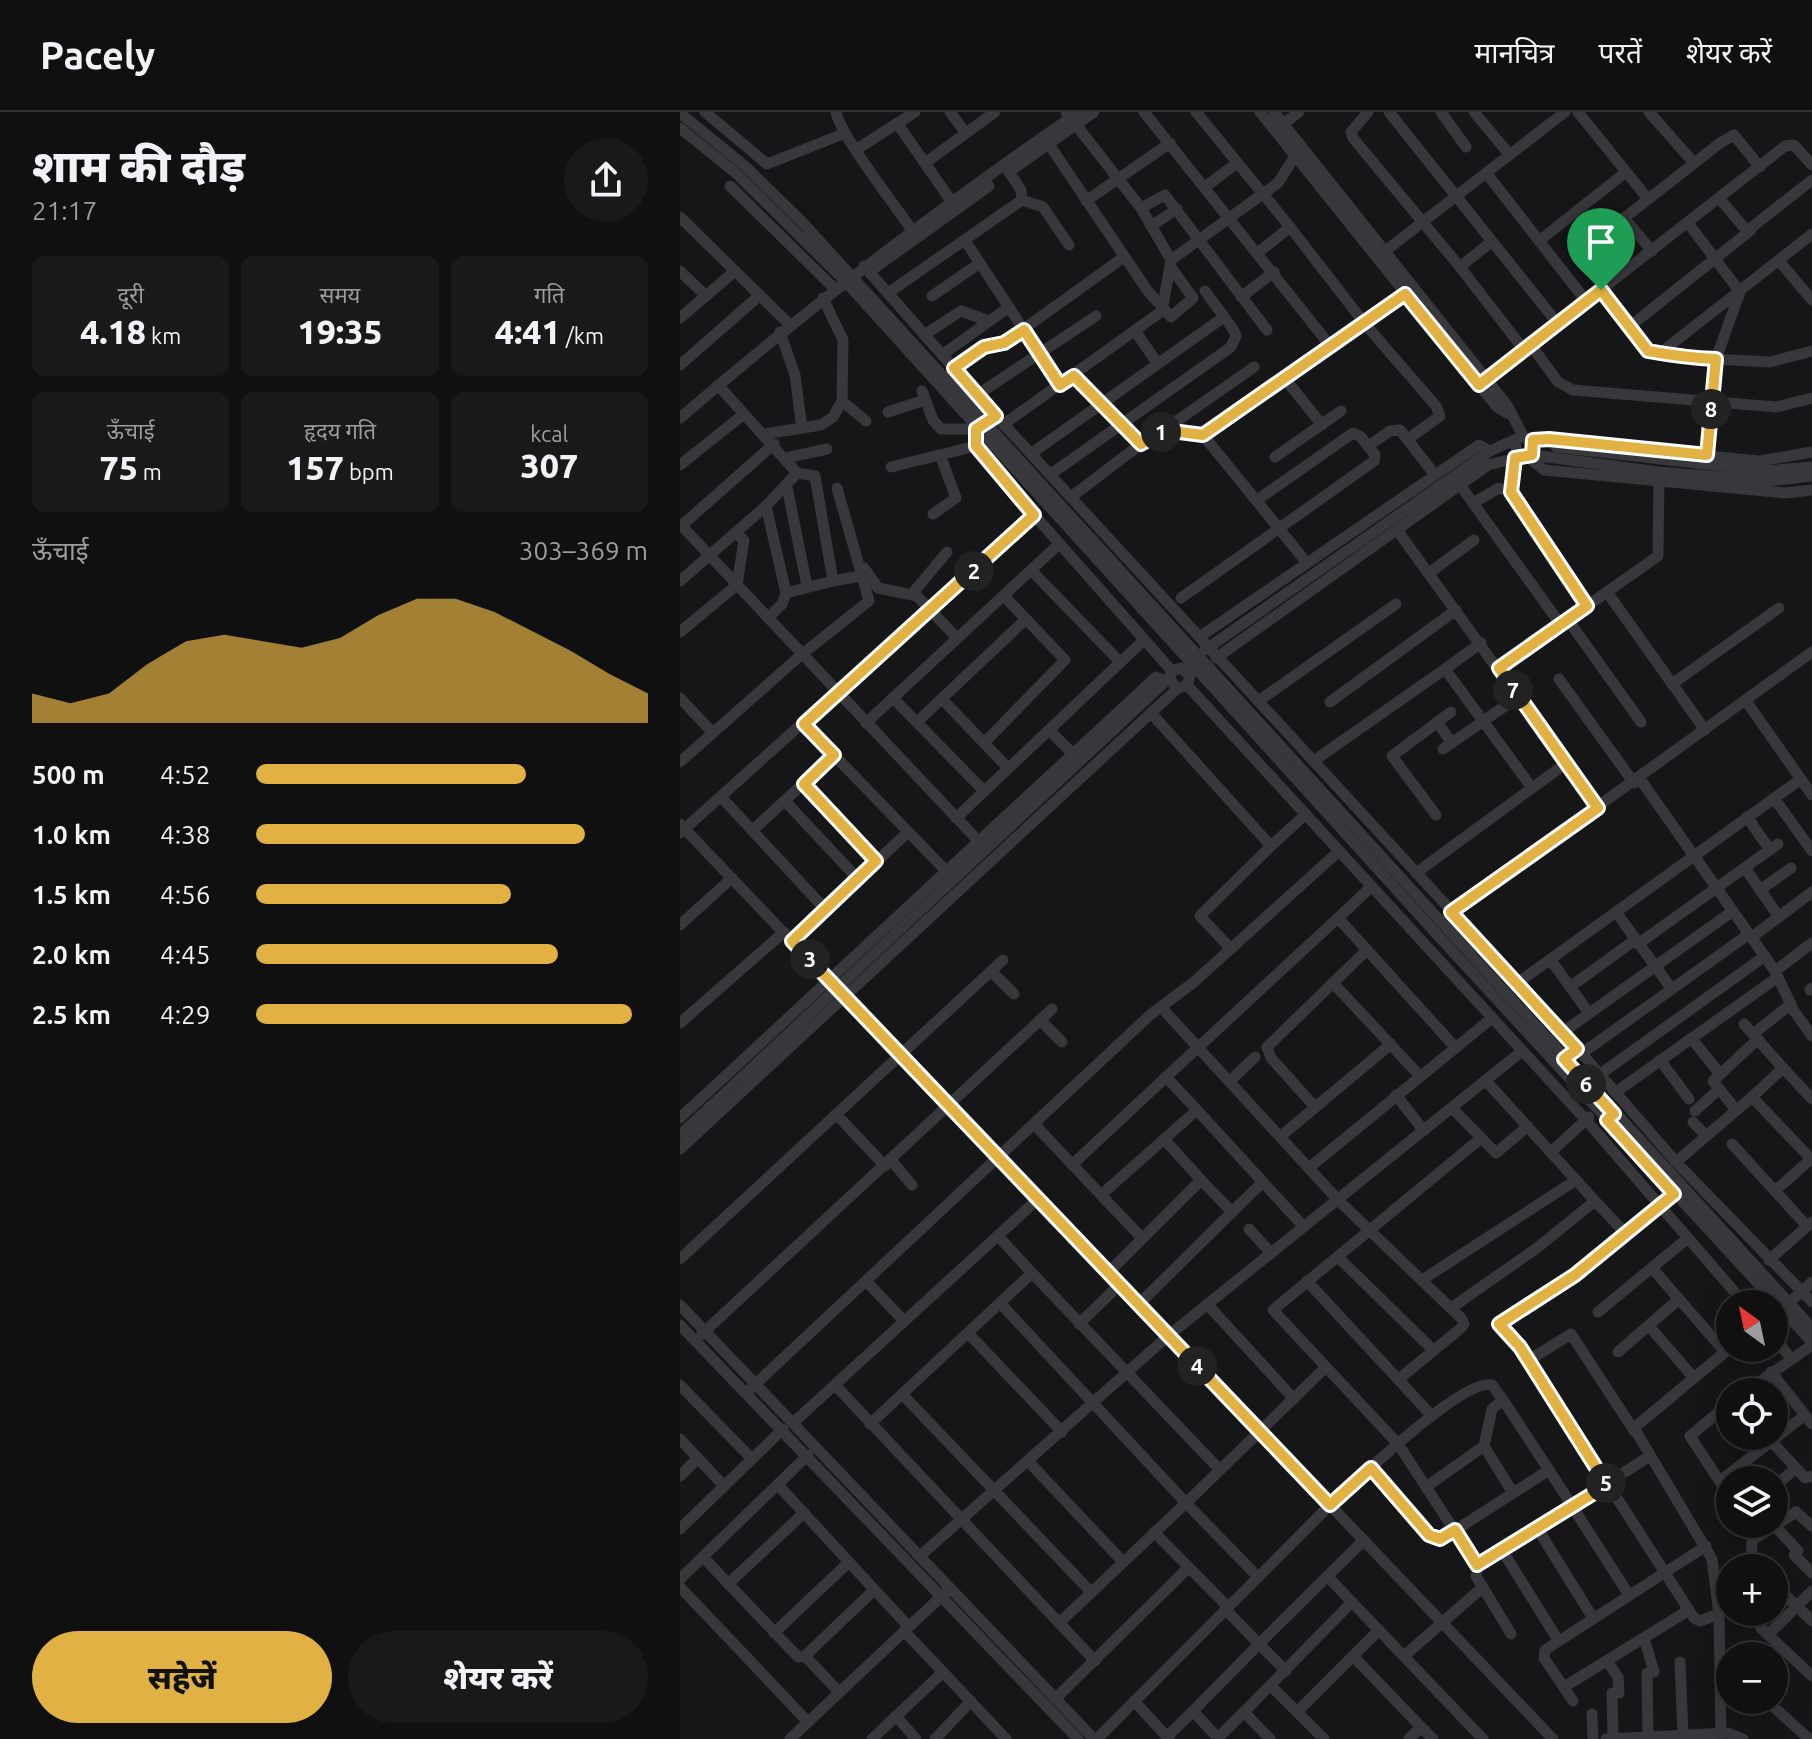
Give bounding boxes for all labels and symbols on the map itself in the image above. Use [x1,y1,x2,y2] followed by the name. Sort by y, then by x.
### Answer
[1567,208,1635,290] pin
[1691,389,1731,429] pin: 8
[1141,412,1181,452] pin: 1
[954,551,994,591] pin: 2
[1493,670,1533,710] pin: 7
[790,939,830,979] pin: 3
[1566,1064,1606,1104] pin: 6
[1716,1290,1788,1362] north arrow
[1177,1346,1217,1386] pin: 4
[1586,1463,1626,1503] pin: 5

